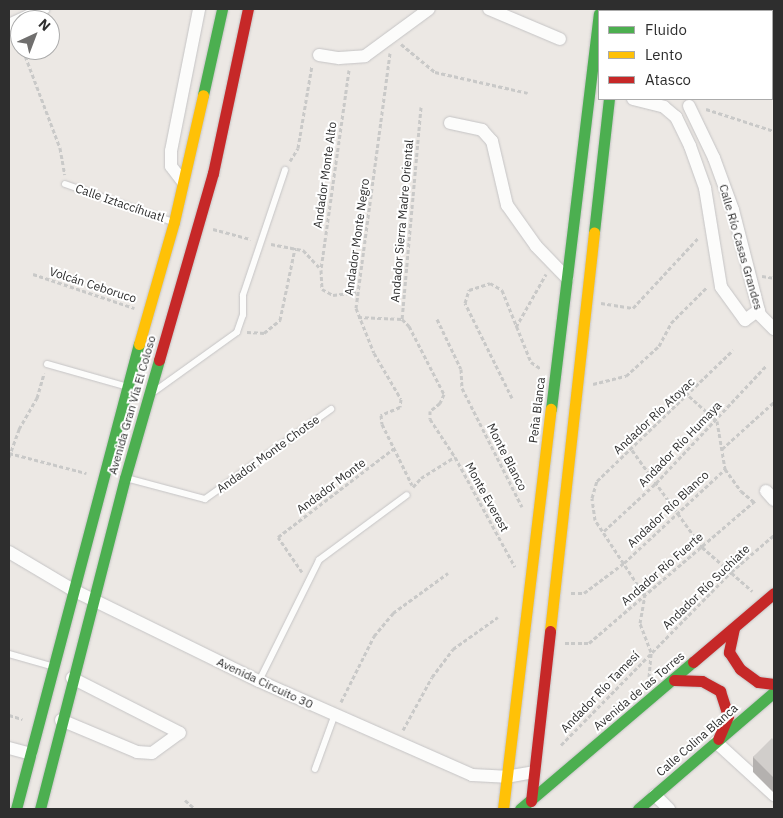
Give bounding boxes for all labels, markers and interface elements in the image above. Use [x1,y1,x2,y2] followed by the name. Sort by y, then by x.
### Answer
[10,10,60,60] north arrow
[598,10,773,100] legend
[35,15,54,35] text: N
[645,20,687,39] text: Fluido
[645,45,683,64] text: Lento
[645,70,691,89] text: Atasco
[310,121,340,229] street label: Andador Monte Alto
[388,139,416,303] street label: Andador Sierra Madre Oriental
[342,178,372,296] street label: Andador Monte Negro
[74,181,166,225] street label: Calle Iztaccíhuatl
[716,182,766,312] street label: Calle Río Casas Grandes
[48,264,138,306] street label: Volcán Ceboruco
[105,334,159,476] street label: Avenida Gran Vía El Coloso
[610,375,698,457] street label: Andador Río Atoyac
[526,376,548,444] street label: Peña Blanca
[635,398,725,490] street label: Andador Río Humaya
[214,412,322,496] street label: Andador Monte Chotse
[484,421,530,493] street label: Monte Blanco
[294,455,368,517] street label: Andador Monte
[462,460,512,534] street label: Monte Everest
[624,468,712,550] street label: Andador Río Blanco
[618,529,706,609] street label: Andador Río Fuerte
[659,542,753,632] street label: Andador Río Suchiate
[558,648,642,736] street label: Andador Río Tamesí
[590,649,688,733] street label: Avenida de las Torres
[215,654,315,712] street label: Avenida Circuito 30
[653,701,741,779] street label: Calle Colina Blanca

